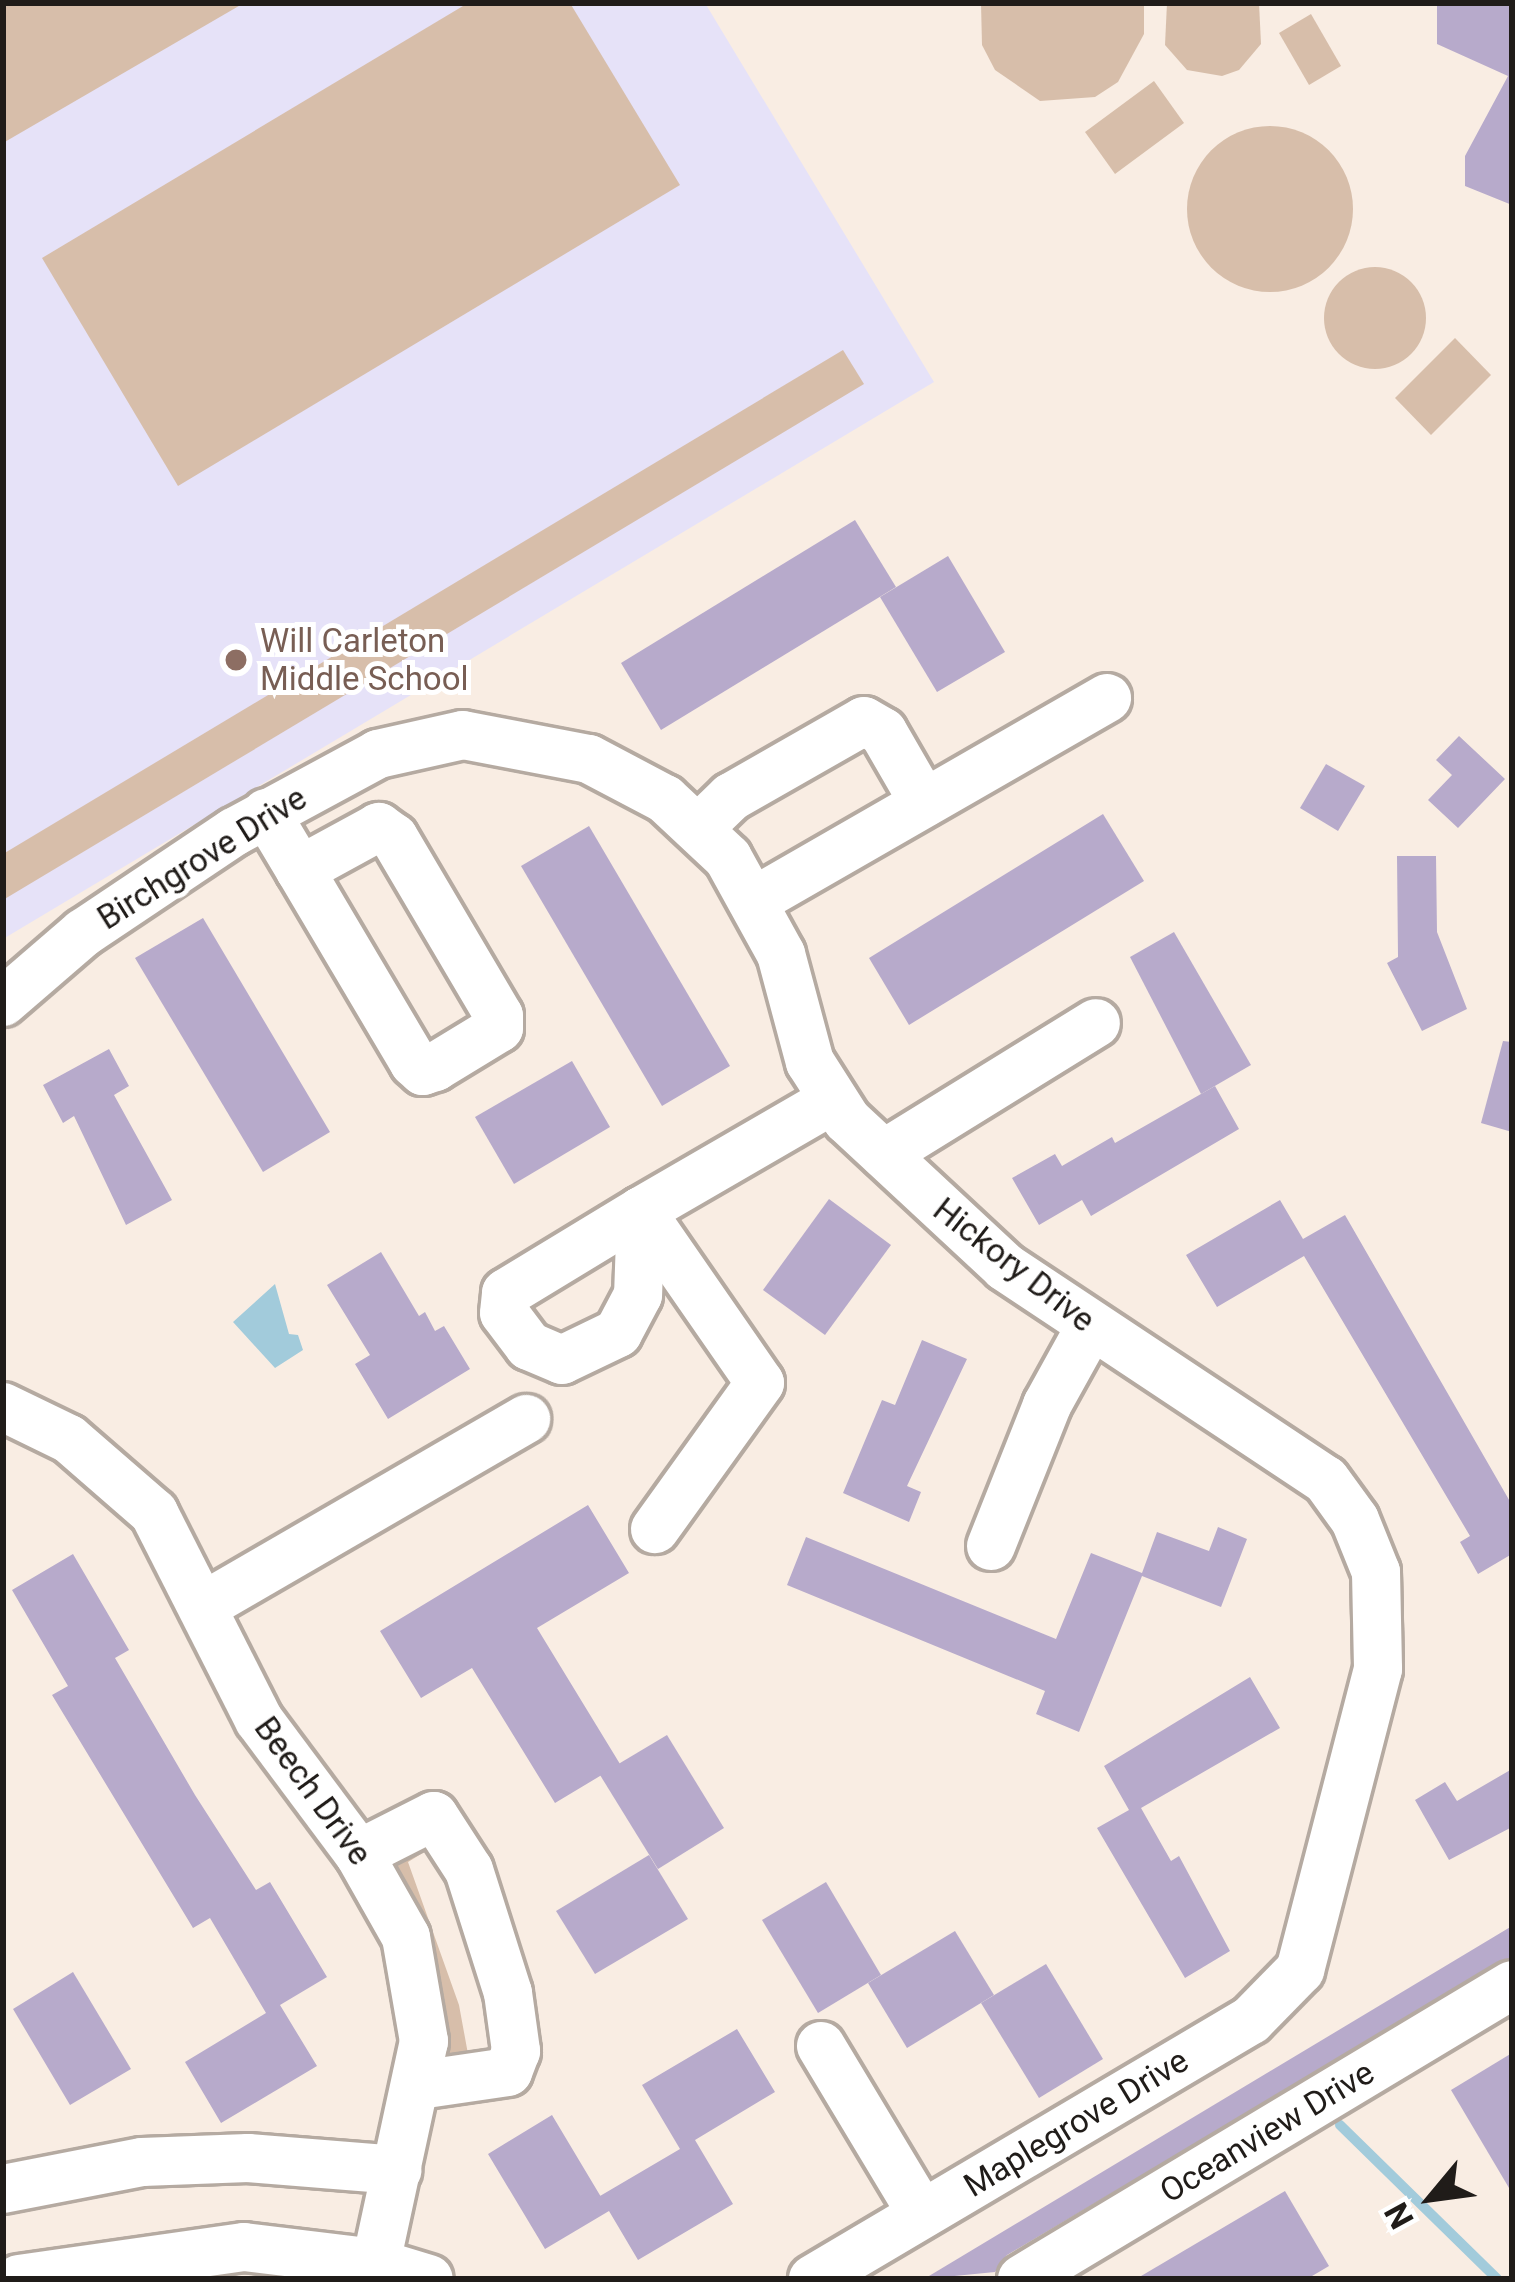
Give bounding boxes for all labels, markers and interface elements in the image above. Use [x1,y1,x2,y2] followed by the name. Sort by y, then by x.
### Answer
[260,621,468,699] place label: Will Carleton Middle School
[223,647,249,673] marker: Will Carleton Middle School
[90,778,314,938] street label: Birchgrove Drive
[925,1190,1103,1340] street label: Hickory Drive
[246,1709,380,1873] street label: Beech Drive
[957,2041,1195,2205] street label: Maplegrove Drive
[1153,2053,1381,2211] street label: Oceanview Drive
[1371,2138,1491,2258] north arrow
[1376,2196,1422,2235] text: N

